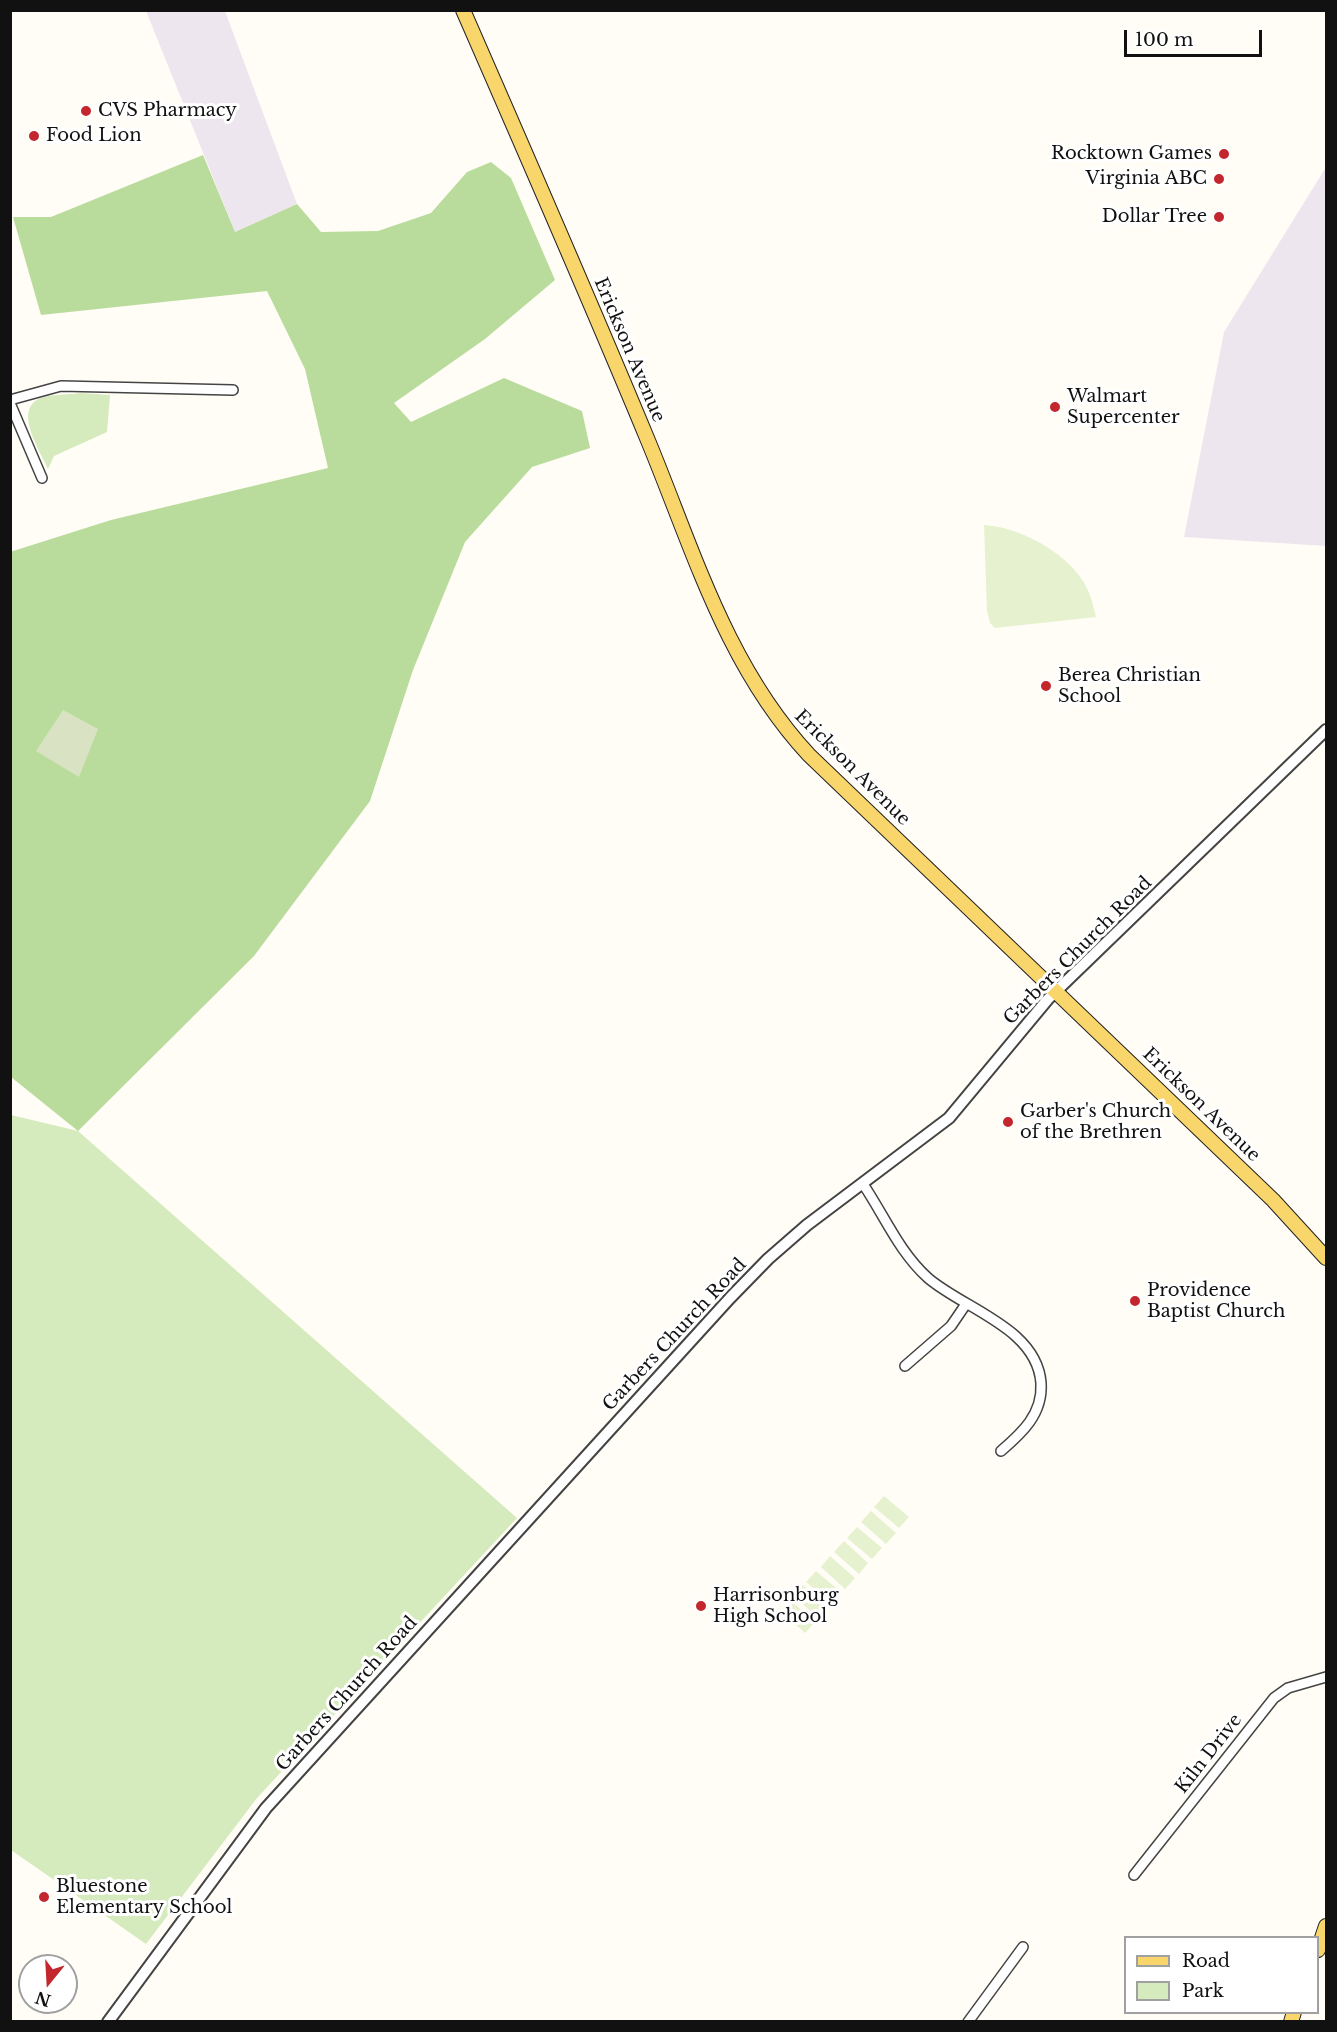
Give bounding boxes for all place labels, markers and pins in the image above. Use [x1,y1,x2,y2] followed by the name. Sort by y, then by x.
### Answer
[98,100,237,122] place label: CVS Pharmacy
[79,104,93,118] marker: CVS Pharmacy
[46,125,142,147] place label: Food Lion
[27,129,41,143] marker: Food Lion
[1051,143,1212,165] place label: Rocktown Games
[1217,147,1231,161] marker: Rocktown Games
[1086,168,1207,190] place label: Virginia ABC
[1212,172,1226,186] marker: Virginia ABC
[1102,206,1207,228] place label: Dollar Tree
[1212,210,1226,224] marker: Dollar Tree
[1067,386,1180,428] place label: Walmart Supercenter
[1048,400,1062,414] marker: Walmart Supercenter
[1058,665,1201,708] place label: Berea Christian School
[1039,679,1053,693] marker: Berea Christian School
[1020,1101,1171,1144] place label: Garber's Church of the Brethren
[1001,1115,1015,1129] marker: Garber's Church of the Brethren
[1147,1280,1285,1322] place label: Providence Baptist Church
[1128,1294,1142,1308] marker: Providence Baptist Church
[713,1585,838,1628] place label: Harrisonburg High School
[694,1599,708,1613] marker: Harrisonburg High School
[56,1876,232,1918] place label: Bluestone Elementary School
[37,1890,51,1904] marker: Bluestone Elementary School

